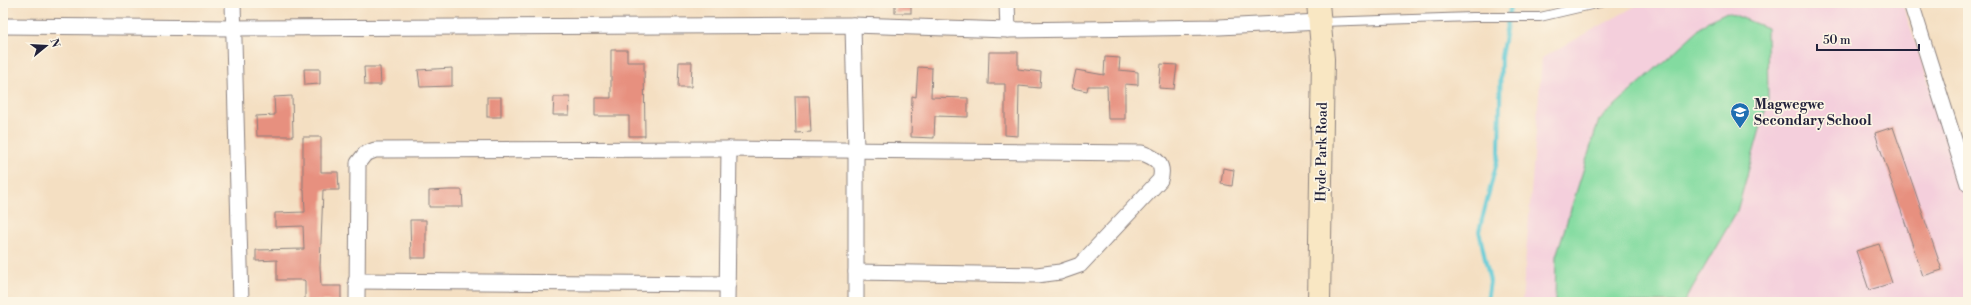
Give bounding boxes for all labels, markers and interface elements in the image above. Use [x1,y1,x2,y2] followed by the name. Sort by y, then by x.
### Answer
[26,26,66,66] north arrow
[1817,26,1919,52] scale bar
[1823,33,1851,48] text: 50 m
[47,37,63,50] text: N
[1754,96,1872,130] place label: Magwegwe Secondary School
[1729,101,1751,129] school or university icon: Magwegwe Secondary School
[1312,102,1332,202] street label: Hyde Park Road

